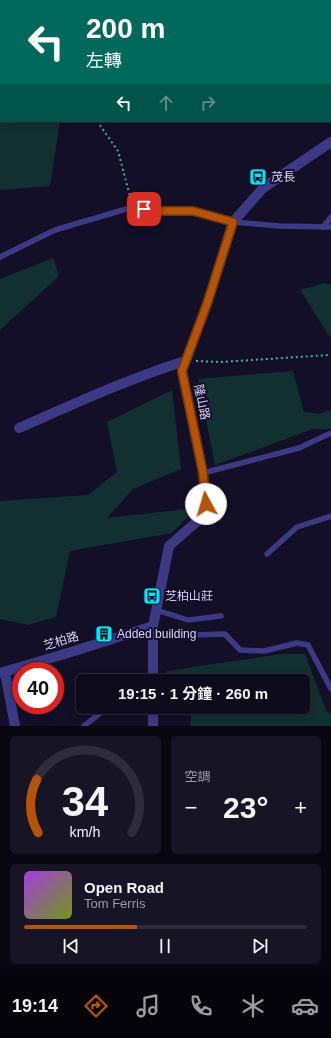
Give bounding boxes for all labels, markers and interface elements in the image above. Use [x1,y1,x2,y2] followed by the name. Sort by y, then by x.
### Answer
[86,13,165,44] text: 200 m
[20,16,72,68] icon: left
[86,51,122,71] text: 左轉
[113,92,135,114] icon: left
[155,92,177,114] icon: ahead
[197,92,219,114] icon: right
[248,167,268,187] bus stop icon: 茂長
[271,170,295,184] place label: 茂長
[127,192,161,226] pin
[133,198,155,220] icon: arrive
[191,383,213,421] street label: 隆山路
[185,483,227,525] position arrow
[142,586,162,606] bus stop icon: 芝柏山莊
[165,589,213,603] place label: 芝柏山莊
[94,624,114,644] building icon: Added building
[117,627,196,641] place label: Added building
[42,629,80,653] street label: 芝柏路
[12,662,64,714] speed limit sign: 40
[118,685,268,702] text: 19:15 · 1 分鐘 · 260 m
[185,769,211,784] text: 空調
[62,778,108,825] text: 34
[223,791,268,824] text: 23°
[185,795,197,820] text: −
[294,795,307,820] text: +
[70,824,101,840] text: km/h
[84,879,164,896] text: Open Road
[84,896,145,911] text: Tom Ferris
[60,935,82,957] icon: previous
[154,935,176,957] icon: pause
[249,935,271,957] icon: next
[82,992,110,1020] icon: directions
[134,992,162,1020] icon: music
[187,992,215,1020] icon: phone
[239,992,267,1020] icon: climate
[291,992,319,1020] icon: car
[12,996,58,1016] text: 19:14

